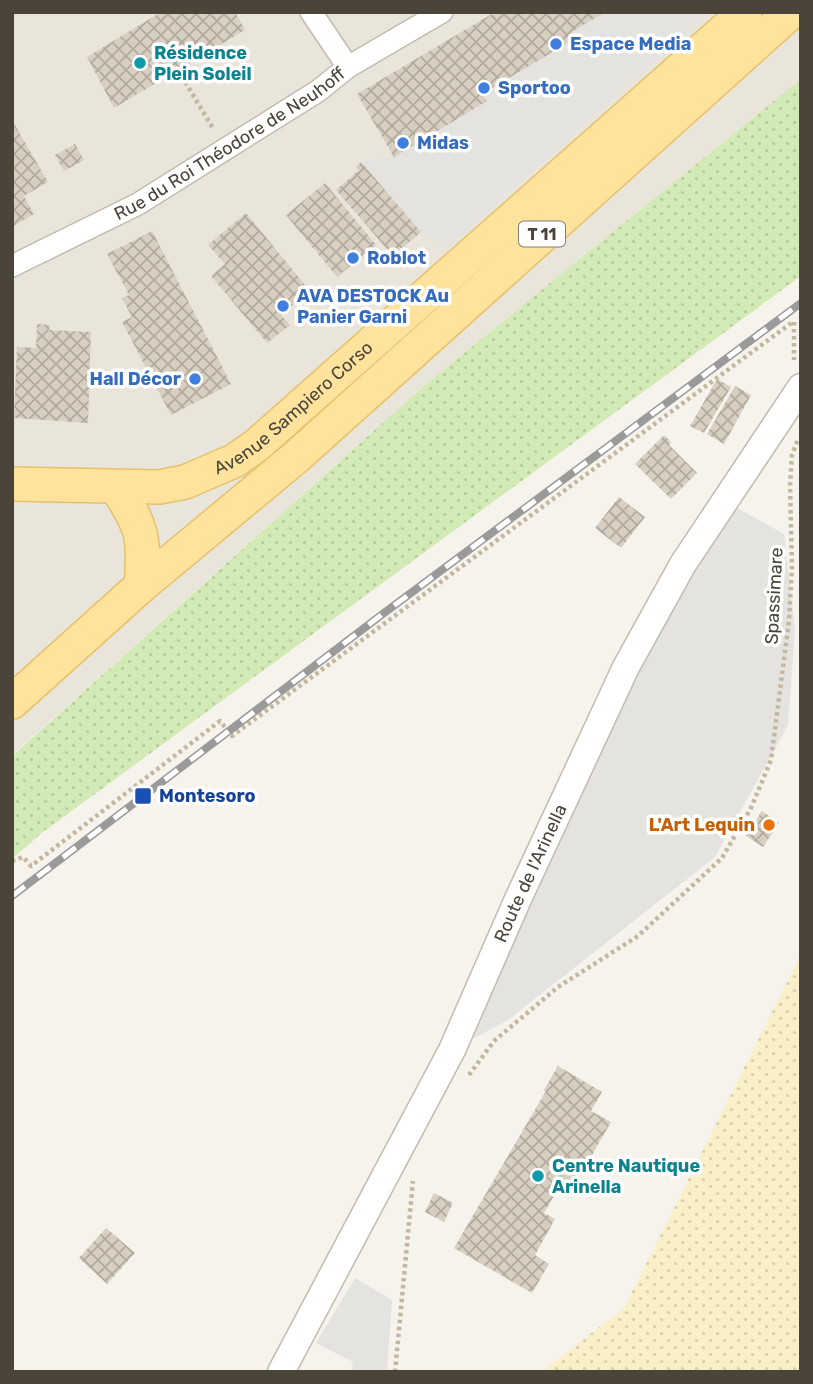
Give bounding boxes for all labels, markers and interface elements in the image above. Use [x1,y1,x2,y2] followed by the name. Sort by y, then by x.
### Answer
[570,33,691,55] place label: Espace Media
[548,36,564,52] marker: Espace Media
[154,42,252,85] place label: Résidence Plein Soleil
[132,55,148,71] marker: Résidence Plein Soleil
[111,62,350,225] street label: Rue du Roi Théodore de Neuhoff
[498,77,571,99] place label: Sportoo
[476,80,492,96] marker: Sportoo
[417,132,469,154] place label: Midas
[395,135,411,151] marker: Midas
[519,222,565,246] road number: T 11
[367,247,426,269] place label: Roblot
[345,250,361,266] marker: Roblot
[297,285,449,328] place label: AVA DESTOCK Au Panier Garni
[275,298,291,314] marker: AVA DESTOCK Au Panier Garni
[211,336,377,479] street label: Avenue Sampiero Corso
[89,368,181,390] place label: Hall Décor
[187,371,203,387] marker: Hall Décor
[760,547,788,645] street label: Spassimare
[159,785,256,807] place label: Montesoro
[133,786,153,806] marker: Montesoro
[489,801,572,946] street label: Route de l'Arinella
[649,814,755,836] place label: L'Art Lequin
[761,817,777,833] marker: L'Art Lequin
[552,1155,700,1198] place label: Centre Nautique Arinella
[530,1168,546,1184] marker: Centre Nautique Arinella

